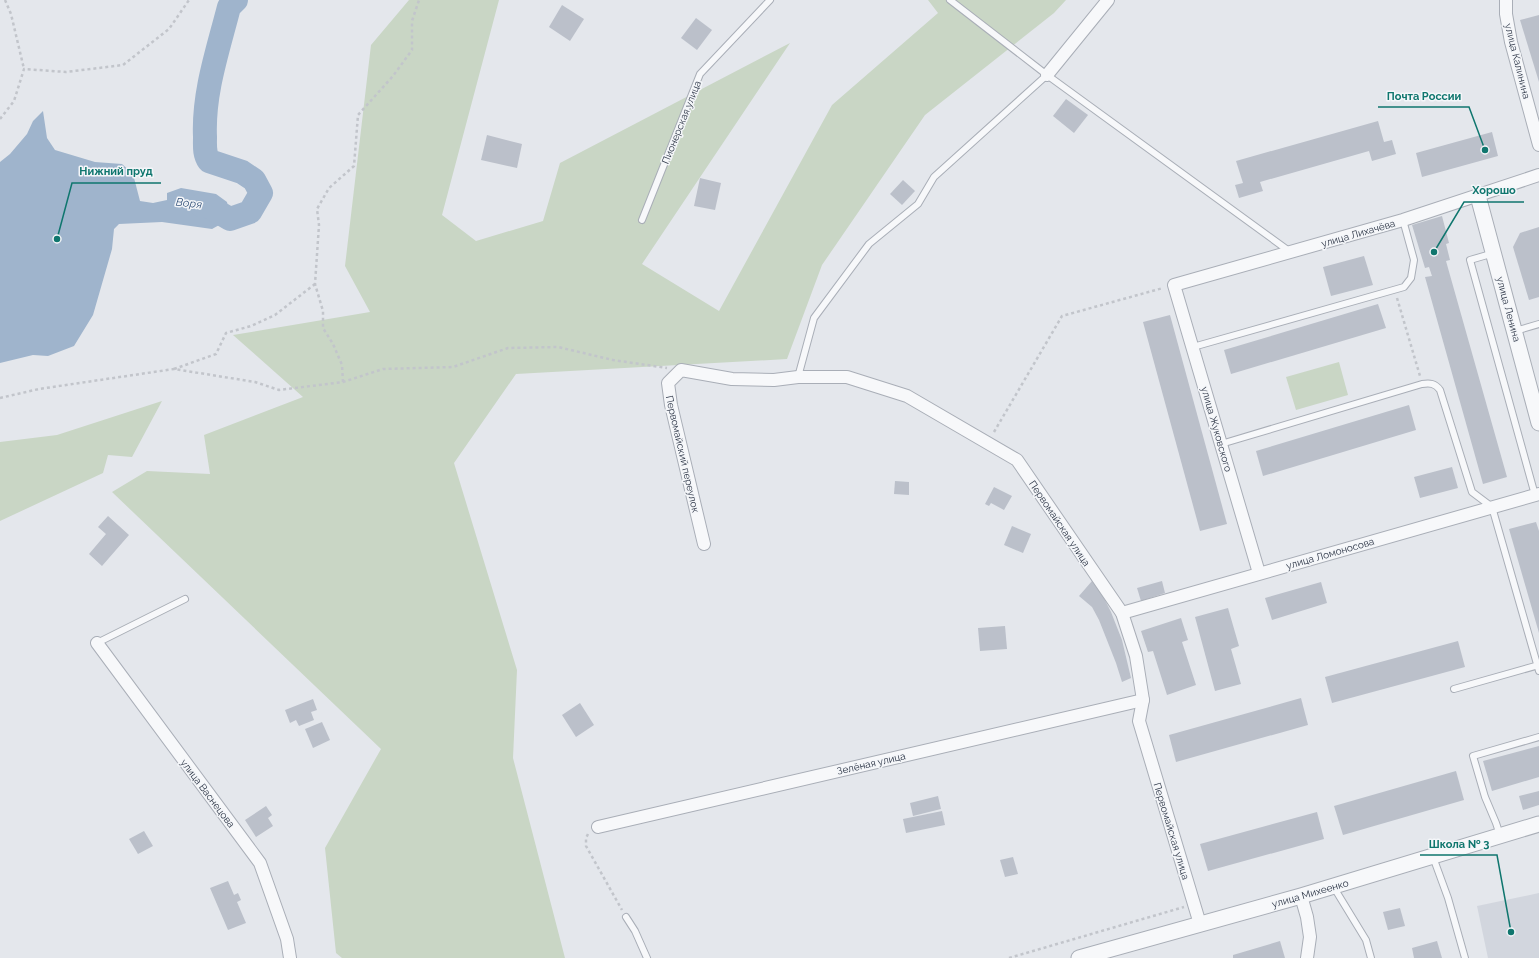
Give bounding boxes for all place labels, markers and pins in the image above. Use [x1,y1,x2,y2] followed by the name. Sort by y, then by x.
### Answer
[1378,84,1469,107] callout: Почта России
[72,160,161,183] callout: Нижний пруд
[1464,179,1524,202] callout: Хорошо
[1420,832,1497,855] callout: Школа № 3

